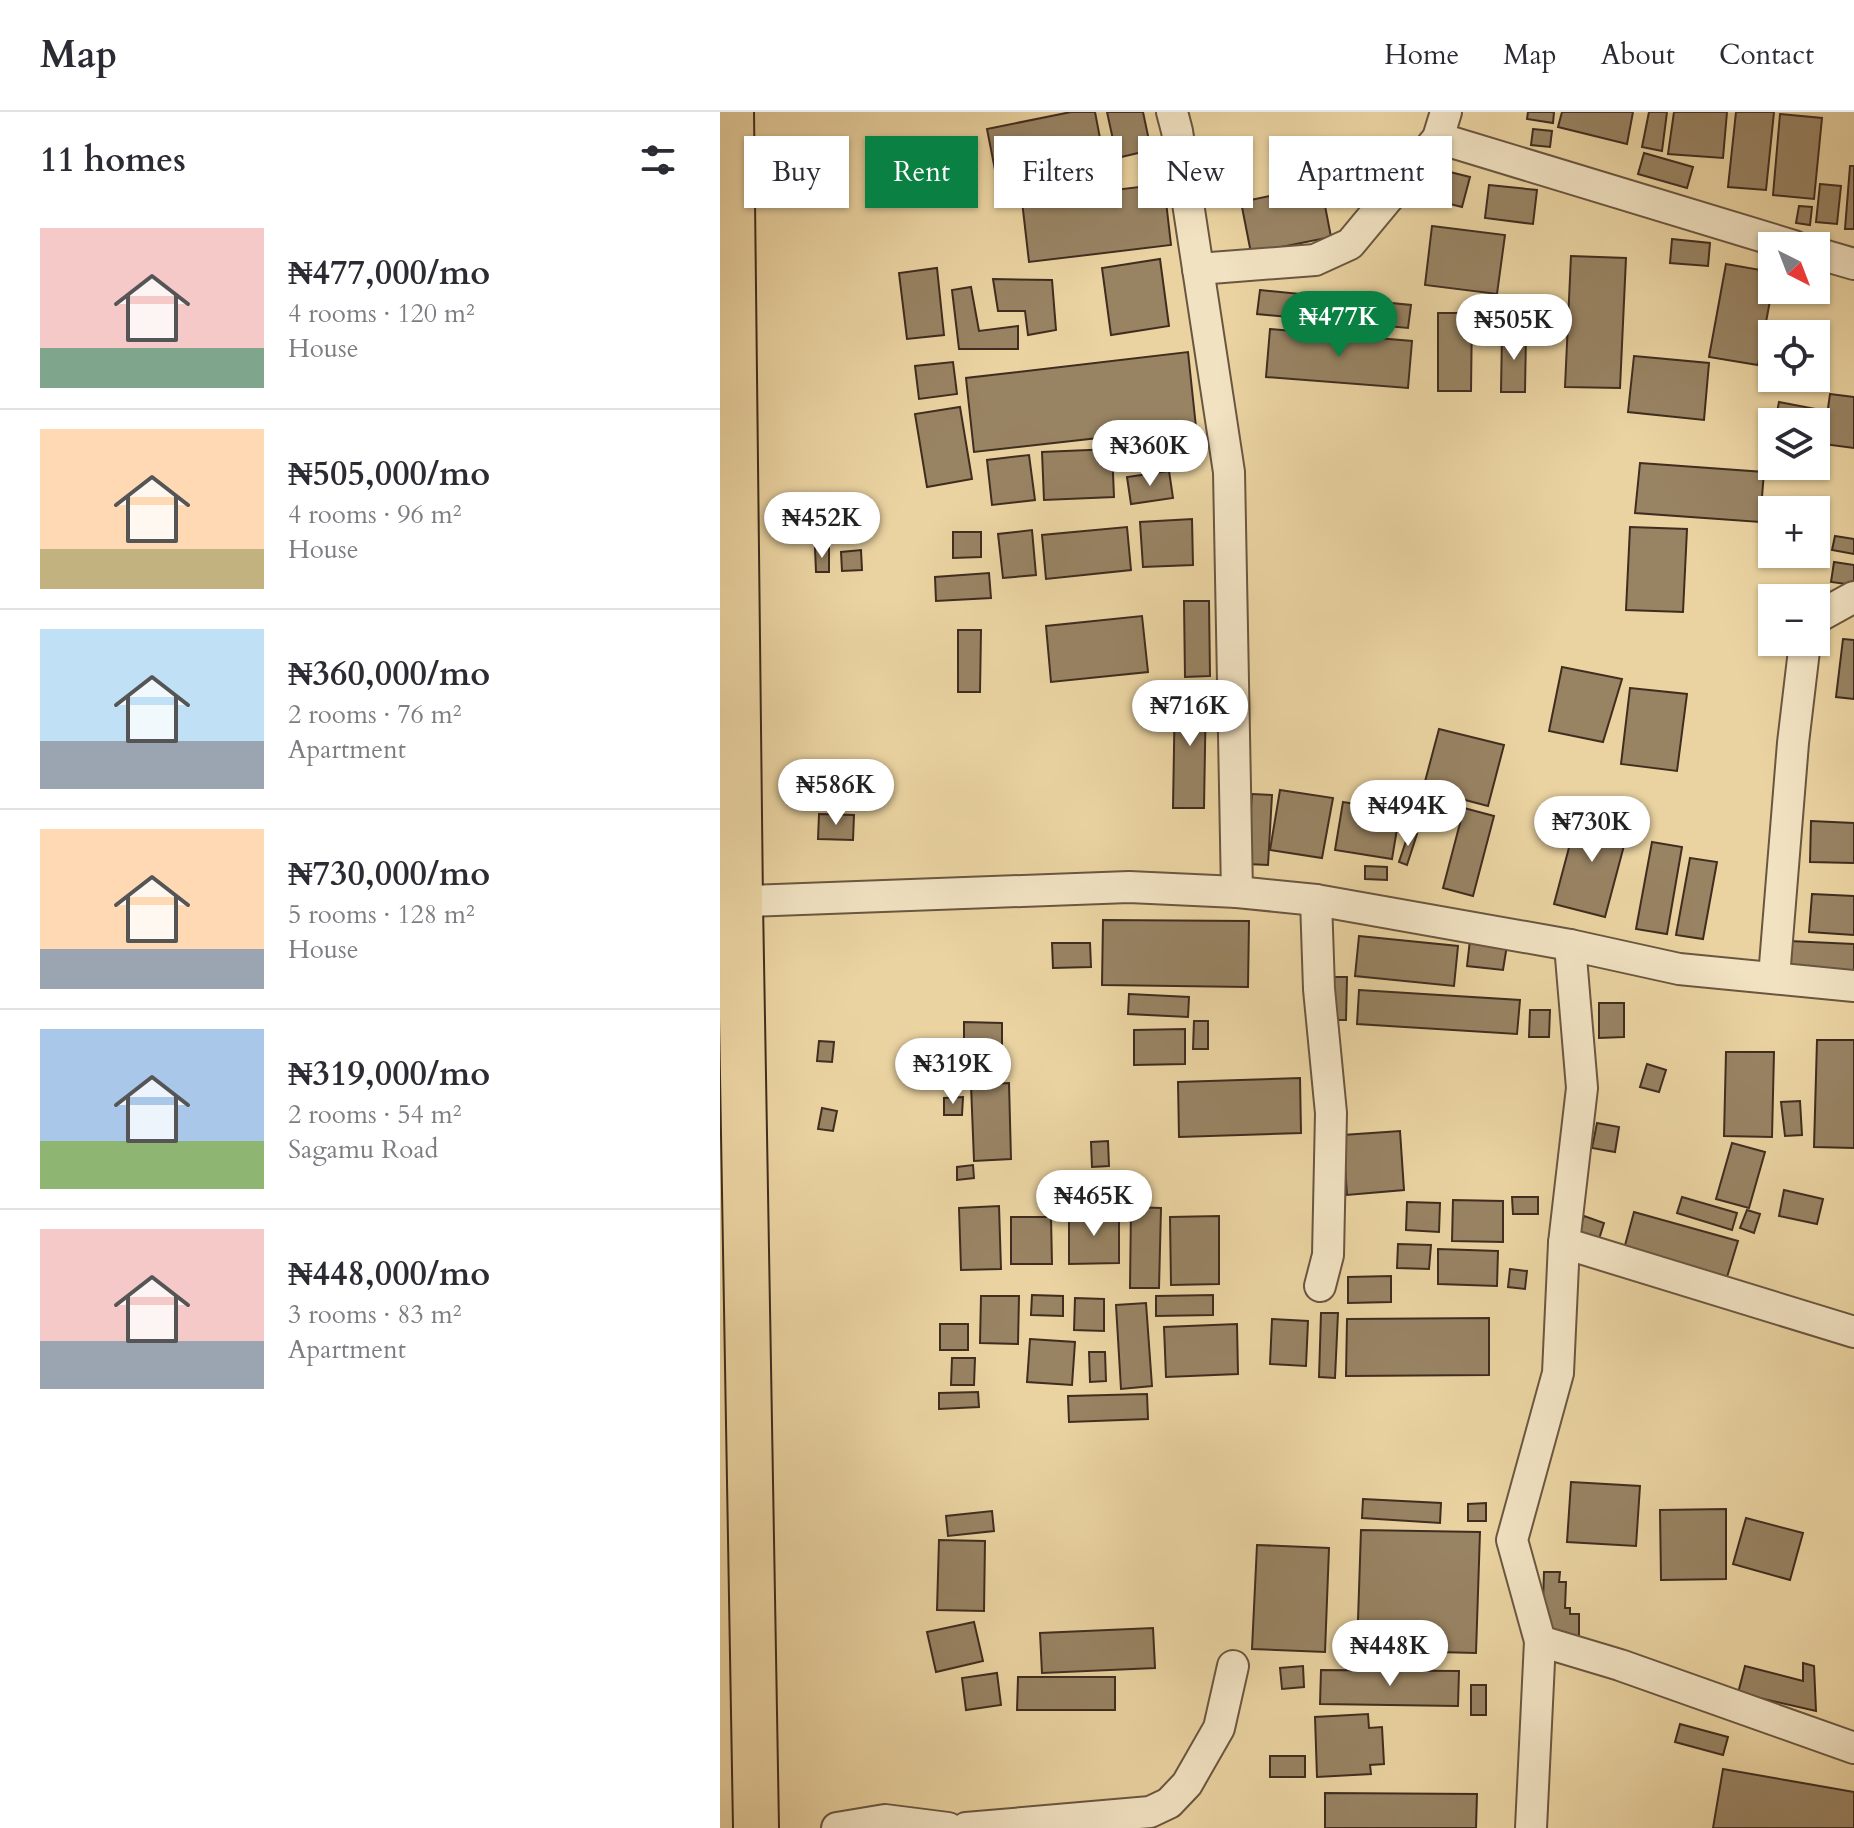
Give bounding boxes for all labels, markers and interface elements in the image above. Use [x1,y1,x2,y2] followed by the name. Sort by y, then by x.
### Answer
[40,29,117,81] text: Map
[1384,36,1459,74] text: Home
[1503,36,1557,74] text: Map
[1601,36,1675,74] text: About
[1719,36,1814,74] text: Contact
[744,136,849,208] chip: Buy
[865,136,978,208] chip: Rent
[994,136,1122,208] chip: Filters
[1138,136,1253,208] chip: New
[1269,136,1452,208] chip: Apartment
[40,137,186,183] text: 11 homes
[636,138,680,182] icon: filters
[1758,232,1830,304] north arrow
[1758,232,1830,656] map controls
[288,250,490,296] text: ₦477,000/mo
[104,260,200,356] icon: home
[1283,291,1395,359] pin: ₦477K
[1458,294,1570,362] pin: ₦505K
[288,296,475,331] text: 4 rooms · 120 m²
[1299,299,1379,334] text: ₦477K
[1474,302,1554,337] text: ₦505K
[1758,320,1830,392] button: locate
[288,331,359,366] text: House
[1758,408,1830,480] button: layers
[1094,420,1206,488] pin: ₦360K
[1110,428,1190,463] text: ₦360K
[288,451,490,497] text: ₦505,000/mo
[104,461,200,557] icon: home
[766,492,878,560] pin: ₦452K
[1758,496,1830,568] button: +
[288,497,461,532] text: 4 rooms · 96 m²
[782,500,862,535] text: ₦452K
[288,532,359,567] text: House
[1758,584,1830,656] button: −
[288,651,490,697] text: ₦360,000/mo
[104,661,200,757] icon: home
[1134,680,1246,748] pin: ₦716K
[1150,688,1230,723] text: ₦716K
[288,697,461,732] text: 2 rooms · 76 m²
[288,732,406,767] text: Apartment
[780,759,892,827] pin: ₦586K
[796,767,876,802] text: ₦586K
[1352,780,1464,848] pin: ₦494K
[1368,788,1448,823] text: ₦494K
[1536,796,1648,864] pin: ₦730K
[1552,804,1632,839] text: ₦730K
[288,851,490,897] text: ₦730,000/mo
[104,861,200,957] icon: home
[288,897,475,932] text: 5 rooms · 128 m²
[288,932,359,967] text: House
[897,1038,1009,1106] pin: ₦319K
[913,1046,993,1081] text: ₦319K
[288,1051,490,1097] text: ₦319,000/mo
[104,1061,200,1157] icon: home
[288,1097,461,1132] text: 2 rooms · 54 m²
[288,1132,438,1167] text: Sagamu Road
[1038,1170,1150,1238] pin: ₦465K
[1054,1178,1134,1213] text: ₦465K
[288,1251,490,1297] text: ₦448,000/mo
[104,1261,200,1357] icon: home
[288,1297,461,1332] text: 3 rooms · 83 m²
[288,1332,406,1367] text: Apartment
[1334,1620,1446,1688] pin: ₦448K
[1350,1628,1430,1663] text: ₦448K

